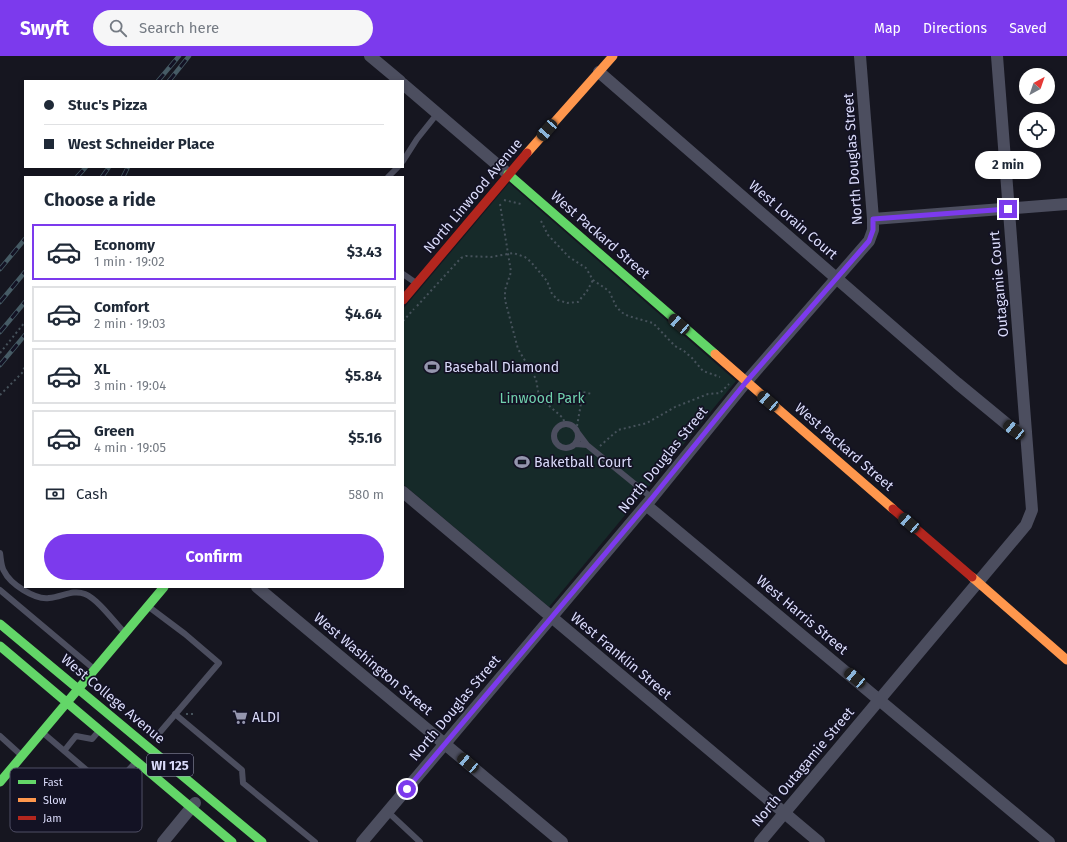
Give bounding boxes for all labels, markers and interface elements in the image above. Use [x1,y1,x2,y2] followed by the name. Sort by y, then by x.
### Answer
[93,10,373,46] search box
[20,17,69,40] text: Swyft
[107,17,129,39] icon: search
[139,19,219,37] text: Search here
[874,20,901,37] text: Map
[923,20,987,37] text: Directions
[1009,20,1047,37] text: Saved
[1019,68,1055,104] north arrow
[1019,68,1055,148] map controls
[840,91,866,226] street label: North Douglas Street
[68,96,147,114] text: Stuc's Pizza
[1019,112,1055,148] button: locate
[535,117,559,143] car
[68,135,214,153] text: West Schneider Place
[420,135,526,257] street label: North Linwood Avenue
[975,151,1041,179] callout: 2 min
[992,157,1024,172] text: 2 min
[745,177,842,264] street label: West Lorain Court
[547,187,654,283] street label: West Packard Street
[44,189,156,211] text: Choose a ride
[999,200,1017,218] route end
[986,229,1012,338] street label: Outagamie Court
[46,234,82,270] icon: car
[94,236,155,254] text: Economy
[347,243,382,261] text: $3.43
[94,254,165,269] text: 1 min · 19:02
[46,296,82,332] icon: car
[94,298,150,316] text: Comfort
[345,305,382,323] text: $4.64
[666,312,692,336] car
[94,316,166,331] text: 2 min · 19:03
[46,358,82,394] icon: car
[423,358,441,376] sports icon: Baseball Diamond
[444,359,559,376] place label: Baseball Diamond
[94,360,110,378] text: XL
[345,367,382,385] text: $5.84
[94,378,166,393] text: 3 min · 19:04
[755,389,781,413] car
[499,390,585,407] park label: Linwood Park
[791,399,898,495] street label: West Packard Street
[615,402,712,517] street label: North Douglas Street
[1001,418,1027,442] car
[46,420,82,456] icon: car
[94,422,134,440] text: Green
[348,429,382,447] text: $5.16
[94,440,166,455] text: 4 min · 19:05
[513,453,531,471] sports icon: Baketball Court
[534,454,633,471] place label: Baketball Court
[44,483,66,505] icon: cash
[76,485,108,503] text: Cash
[348,487,384,502] text: 580 m
[896,511,922,535] car
[44,534,384,580] button: Confirm
[753,572,852,659] street label: West Harris Street
[310,609,437,719] street label: West Washington Street
[567,609,676,704] street label: West Franklin Street
[57,650,169,748] street label: West College Avenue
[406,651,505,764] street label: North Douglas Street
[842,666,868,690] car
[748,703,858,830] street label: North Outagamie Street
[231,708,249,726] supermarket icon: ALDI
[252,709,280,726] place label: ALDI
[455,751,481,775] car
[147,754,193,776] road number: WI 125
[10,768,142,832] legend
[43,776,63,789] text: Fast
[398,780,416,798] route start
[43,794,67,807] text: Slow
[43,812,62,825] text: Jam

